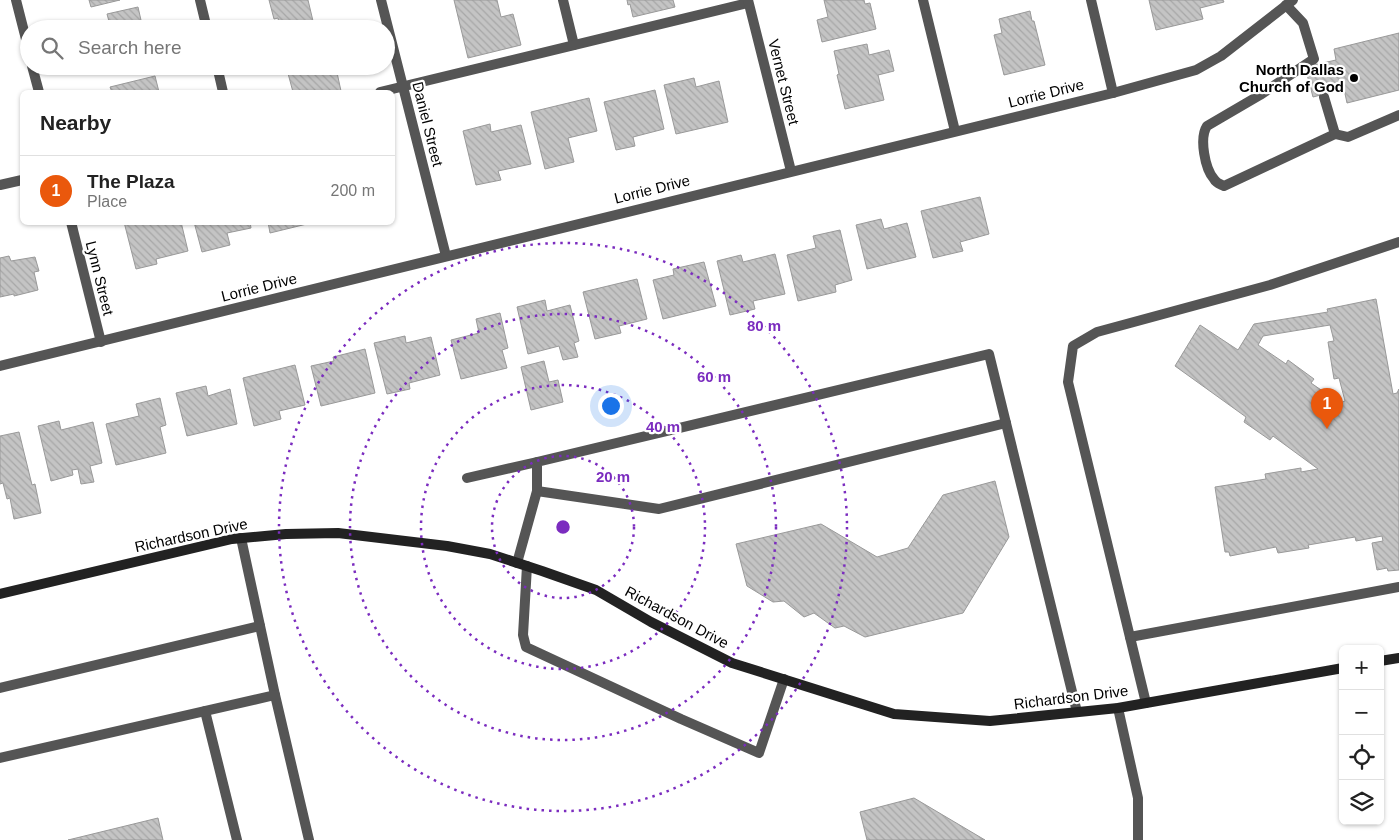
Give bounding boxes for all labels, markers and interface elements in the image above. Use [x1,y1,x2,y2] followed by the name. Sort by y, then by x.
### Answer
[20,20,395,75] search box
[38,34,66,62] icon: search
[78,37,182,58] text: Search here
[765,37,803,127] street label: Vernet Street
[1239,61,1344,95] place label: North Dallas Church of God
[1348,72,1360,84] marker: North Dallas Church of God
[1006,75,1086,111] street label: Lorrie Drive
[409,80,447,169] street label: Daniel Street
[40,111,111,134] text: Nearby
[87,171,175,192] text: The Plaza
[612,171,692,207] street label: Lorrie Drive
[52,182,60,199] text: 1
[331,182,375,199] text: 200 m
[87,193,127,210] text: Place
[83,239,118,318] street label: Lynn Street
[219,269,299,305] street label: Lorrie Drive
[747,317,781,334] text: 80 m
[697,368,731,385] text: 60 m
[1311,388,1343,429] pin: 1
[598,393,624,419] your location
[646,418,680,435] text: 40 m
[596,468,630,485] text: 20 m
[133,515,249,555] street label: Richardson Drive
[554,518,572,536] centre of rings
[622,582,732,652] street label: Richardson Drive
[1339,645,1384,825] map controls
[1339,645,1384,690] button: +
[1013,682,1129,712] street label: Richardson Drive
[1339,690,1384,735] button: −
[1339,735,1384,780] button: locate
[1339,780,1384,825] button: layers

